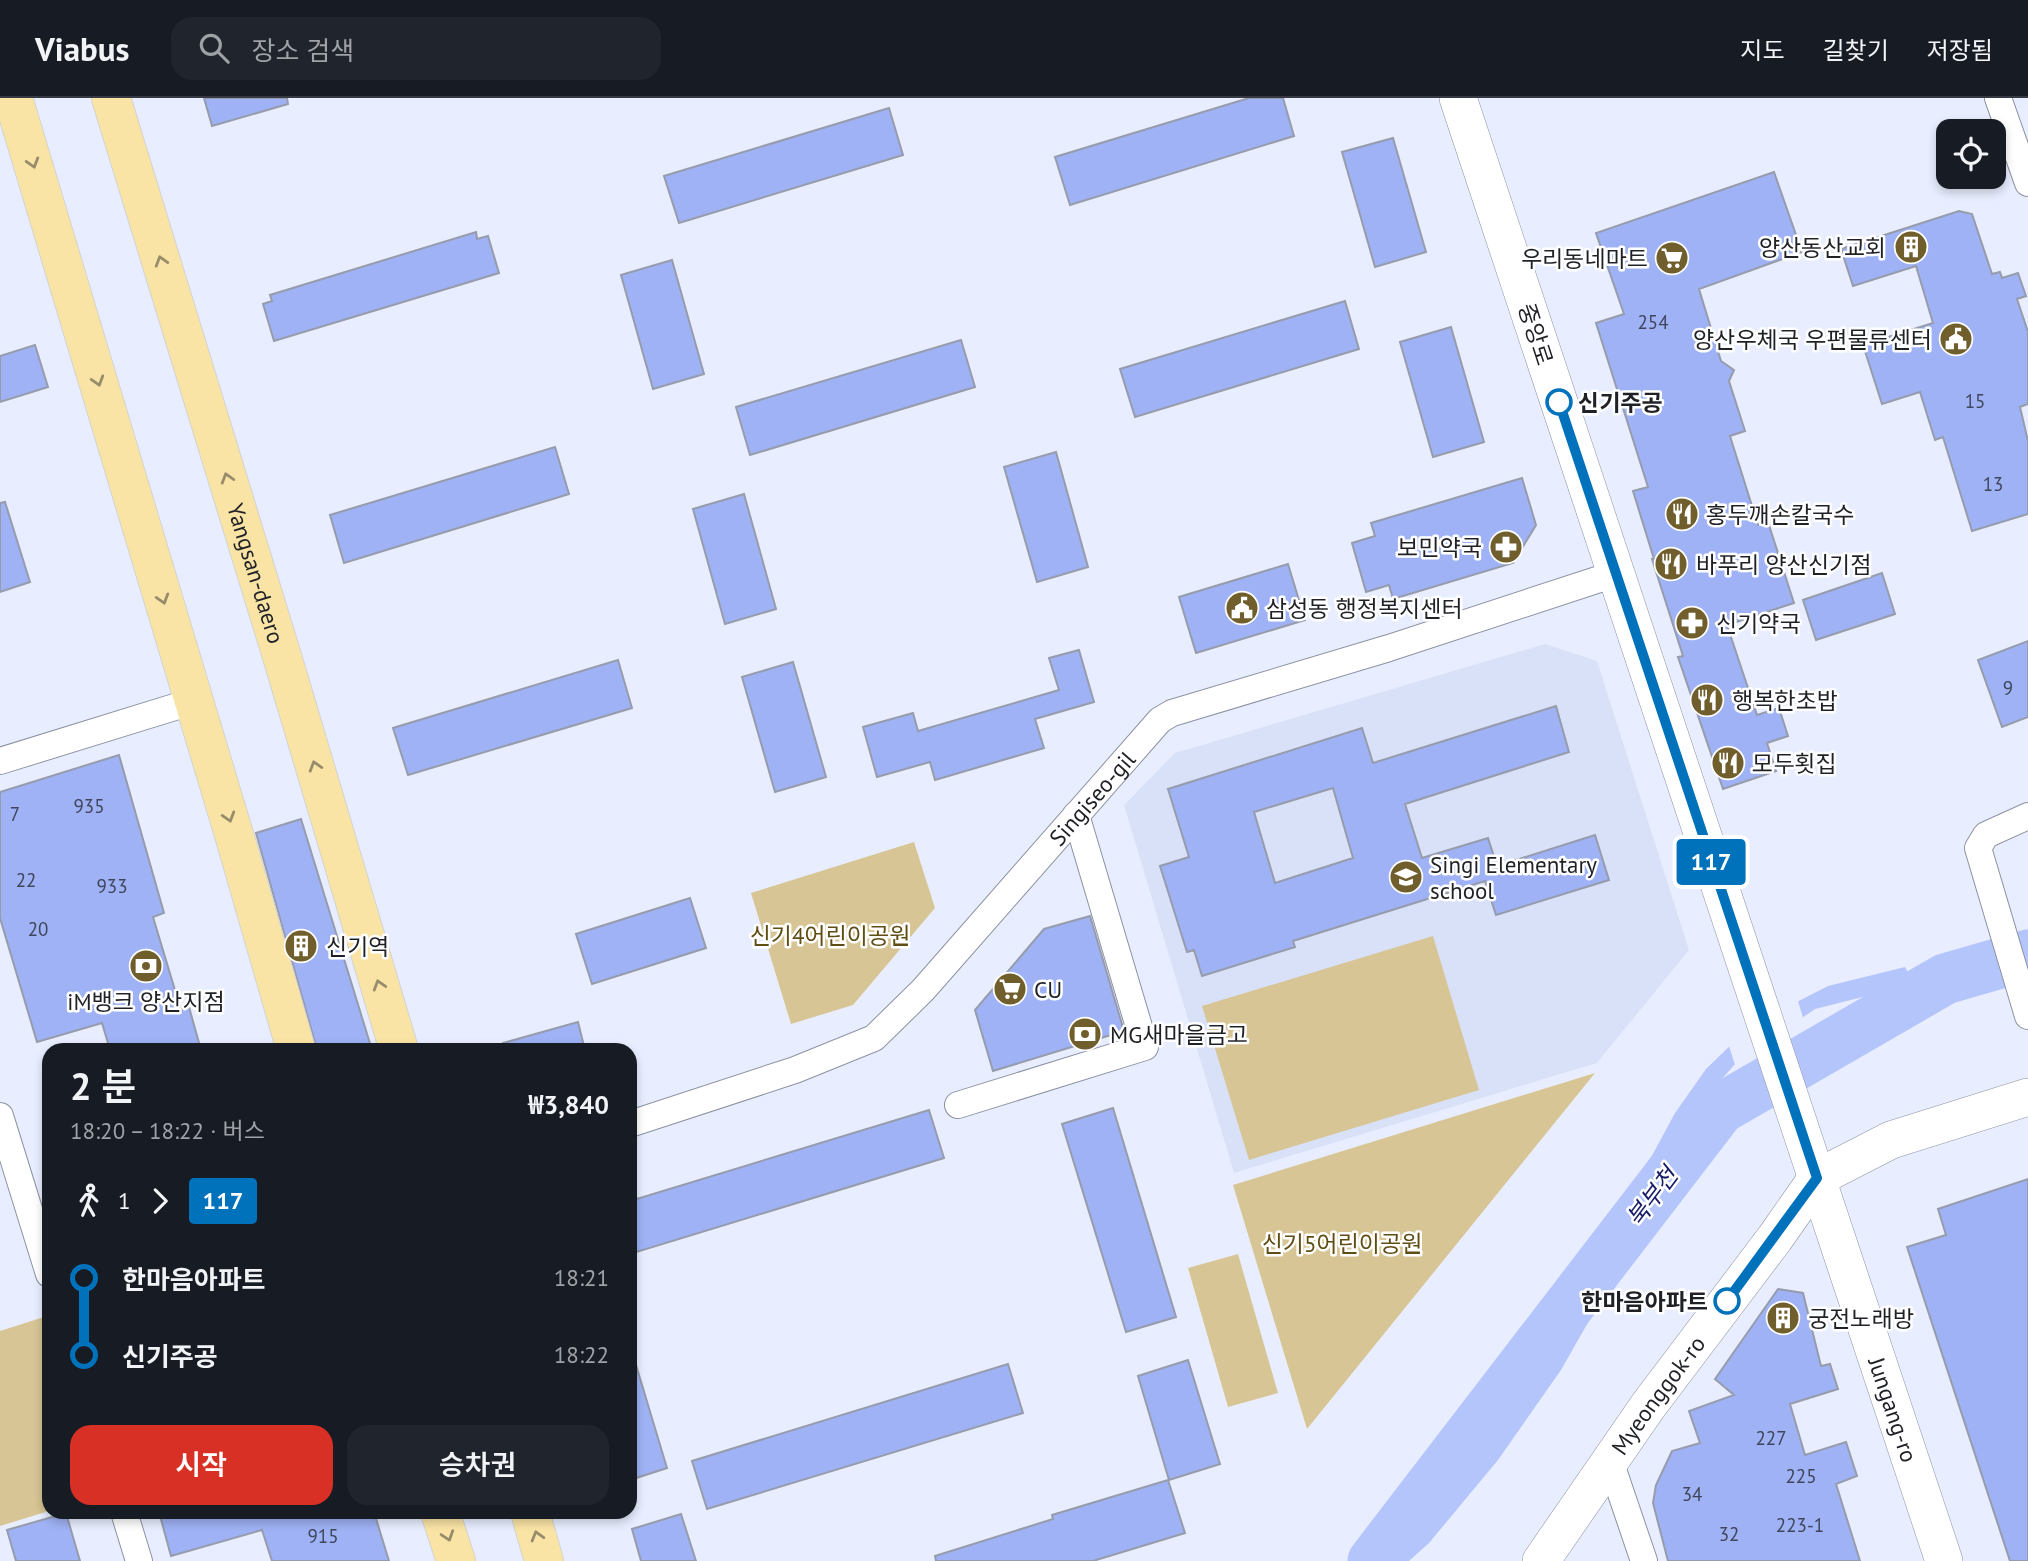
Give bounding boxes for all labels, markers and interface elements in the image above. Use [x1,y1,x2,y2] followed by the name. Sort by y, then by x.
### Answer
[171,17,661,80] search box
[35,27,129,70] text: Viabus
[195,29,233,67] icon: search
[251,34,354,67] text: 장소 검색
[1740,35,1785,66] text: 지도
[1823,35,1889,66] text: 길찾기
[1927,35,1993,66] text: 저장됨
[1936,119,2006,189] map controls
[1936,119,2006,189] button: locate
[24,157,39,169] one-way arrow
[1892,228,1930,266] building icon: 양산동산교회
[1759,233,1886,262] place label: 양산동산교회
[1653,239,1691,277] supermarket icon: 우리동네마트
[1521,244,1648,273] place label: 우리동네마트
[154,255,169,267] one-way arrow
[1512,299,1560,369] street label: 중앙로
[1637,310,1669,334] house number: 254
[1937,320,1975,358] public building icon: 양산우체국 우편물류센터
[1693,325,1932,354] place label: 양산우체국 우편물류센터
[90,375,104,387] one-way arrow
[1578,388,1663,417] place label: 신기주공
[1546,389,1572,415] marker: 신기주공
[1965,389,1985,413] house number: 15
[1983,472,2003,496] house number: 13
[221,473,236,485] one-way arrow
[1663,495,1701,533] restaurant icon: 홍두깨손칼국수
[221,500,292,647] street label: Yangsan-daero
[1706,500,1854,529] place label: 홍두깨손칼국수
[1487,528,1525,566] pharmacy icon: 보민약국
[1397,533,1482,562] place label: 보민약국
[1652,545,1690,583] restaurant icon: 바푸리 양산신기점
[1696,550,1871,579] place label: 바푸리 양산신기점
[1223,589,1261,627] public building icon: 삼성동 행정복지센터
[155,593,170,605] one-way arrow
[1266,594,1463,623] place label: 삼성동 행정복지센터
[1673,604,1711,642] pharmacy icon: 신기약국
[1716,609,1801,638] place label: 신기약국
[2003,676,2013,700] house number: 9
[1688,681,1726,719] restaurant icon: 행복한초밥
[1732,686,1838,715] place label: 행복한초밥
[1042,744,1141,851] street label: Singiseo-gil
[1709,744,1747,782] restaurant icon: 모두횟집
[1752,749,1837,778] place label: 모두횟집
[308,761,323,773] one-way arrow
[73,794,105,818] house number: 935
[10,802,20,826] house number: 7
[221,811,236,823] one-way arrow
[1671,839,1751,885] line badge: 117
[1691,846,1731,877] text: 117
[1430,850,1597,905] place label: Singi Elementary school
[1387,858,1425,896] school or university icon: Singi Elementary school
[16,868,36,892] house number: 22
[96,874,128,898] house number: 933
[28,917,48,941] house number: 20
[750,921,910,950] park label: 신기4어린이공원
[282,927,320,965] building icon: 신기역
[326,932,389,961] place label: 신기역
[127,947,165,985] bank icon: iM뱅크 양산지점
[991,970,1029,1008] supermarket icon: CU
[1034,975,1062,1004] place label: CU
[373,979,388,991] one-way arrow
[67,987,225,1016] place label: iM뱅크 양산지점
[1066,1015,1104,1053] bank icon: MG새마을금고
[1110,1020,1248,1049] place label: MG새마을금고
[70,1061,136,1110] text: 2 분
[528,1088,609,1121] text: ₩3,840
[70,1116,265,1145] text: 18:20 – 18:22 · 버스
[1620,1159,1686,1233] water label: 북부천
[70,1182,108,1220] icon: walk
[141,1182,179,1220] icon: forward
[203,1185,243,1216] text: 117
[118,1186,131,1215] text: 1
[1262,1229,1422,1258] park label: 신기5어린이공원
[122,1263,266,1296] text: 한마음아파트
[554,1263,609,1292] text: 18:21
[1581,1287,1708,1316] place label: 한마음아파트
[1714,1288,1740,1314] marker: 한마음아파트
[1764,1299,1802,1337] building icon: 궁전노래방
[1808,1304,1914,1333] place label: 궁전노래방
[1604,1330,1711,1460] street label: Myeonggok-ro
[122,1340,218,1373] text: 신기주공
[554,1340,609,1369] text: 18:22
[1862,1352,1925,1466] street label: Jungang-ro
[70,1425,333,1505] button: 시작
[347,1425,609,1505] button: 승차권
[1755,1426,1787,1450] house number: 227
[1785,1464,1817,1488] house number: 225
[1682,1482,1702,1506] house number: 34
[1776,1513,1824,1537] house number: 223-1
[1719,1522,1739,1546] house number: 32
[307,1524,339,1548] house number: 915
[439,1530,454,1542] one-way arrow
[531,1531,546,1543] one-way arrow

